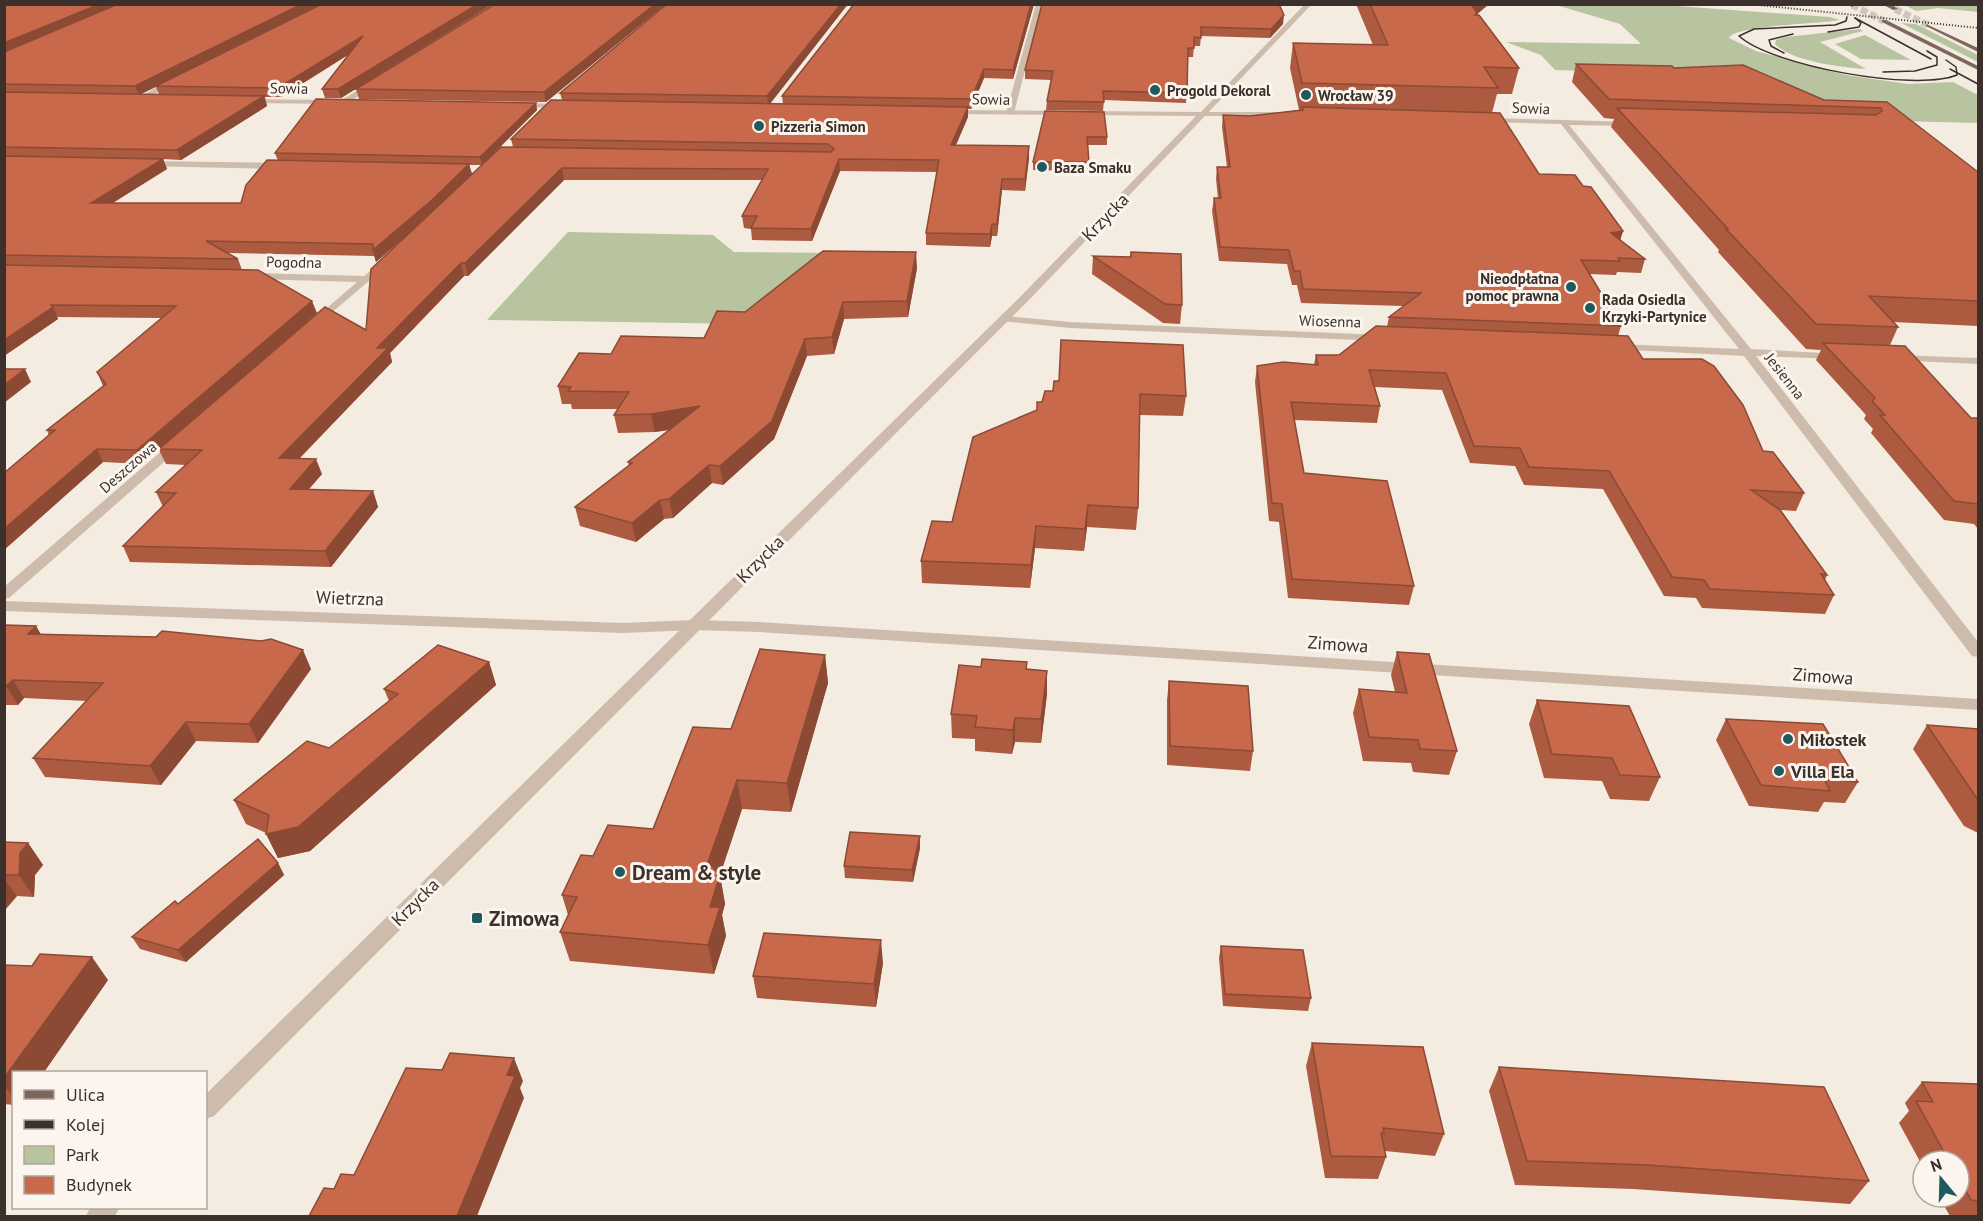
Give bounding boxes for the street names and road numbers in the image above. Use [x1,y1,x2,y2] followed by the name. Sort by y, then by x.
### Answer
[270,78,308,98] street label: Sowia
[972,89,1010,109] street label: Sowia
[1512,98,1550,118] street label: Sowia
[1076,188,1134,246] street label: Krzycka
[266,252,322,272] street label: Pogodna
[1299,310,1361,332] street label: Wiosenna
[1760,348,1809,403] street label: Jesienna
[96,437,160,497] street label: Deszczowa
[731,530,789,588] street label: Krzycka
[316,585,384,611] street label: Wietrzna
[1307,630,1369,658] street label: Zimowa
[1792,662,1854,690] street label: Zimowa
[386,873,444,931] street label: Krzycka

